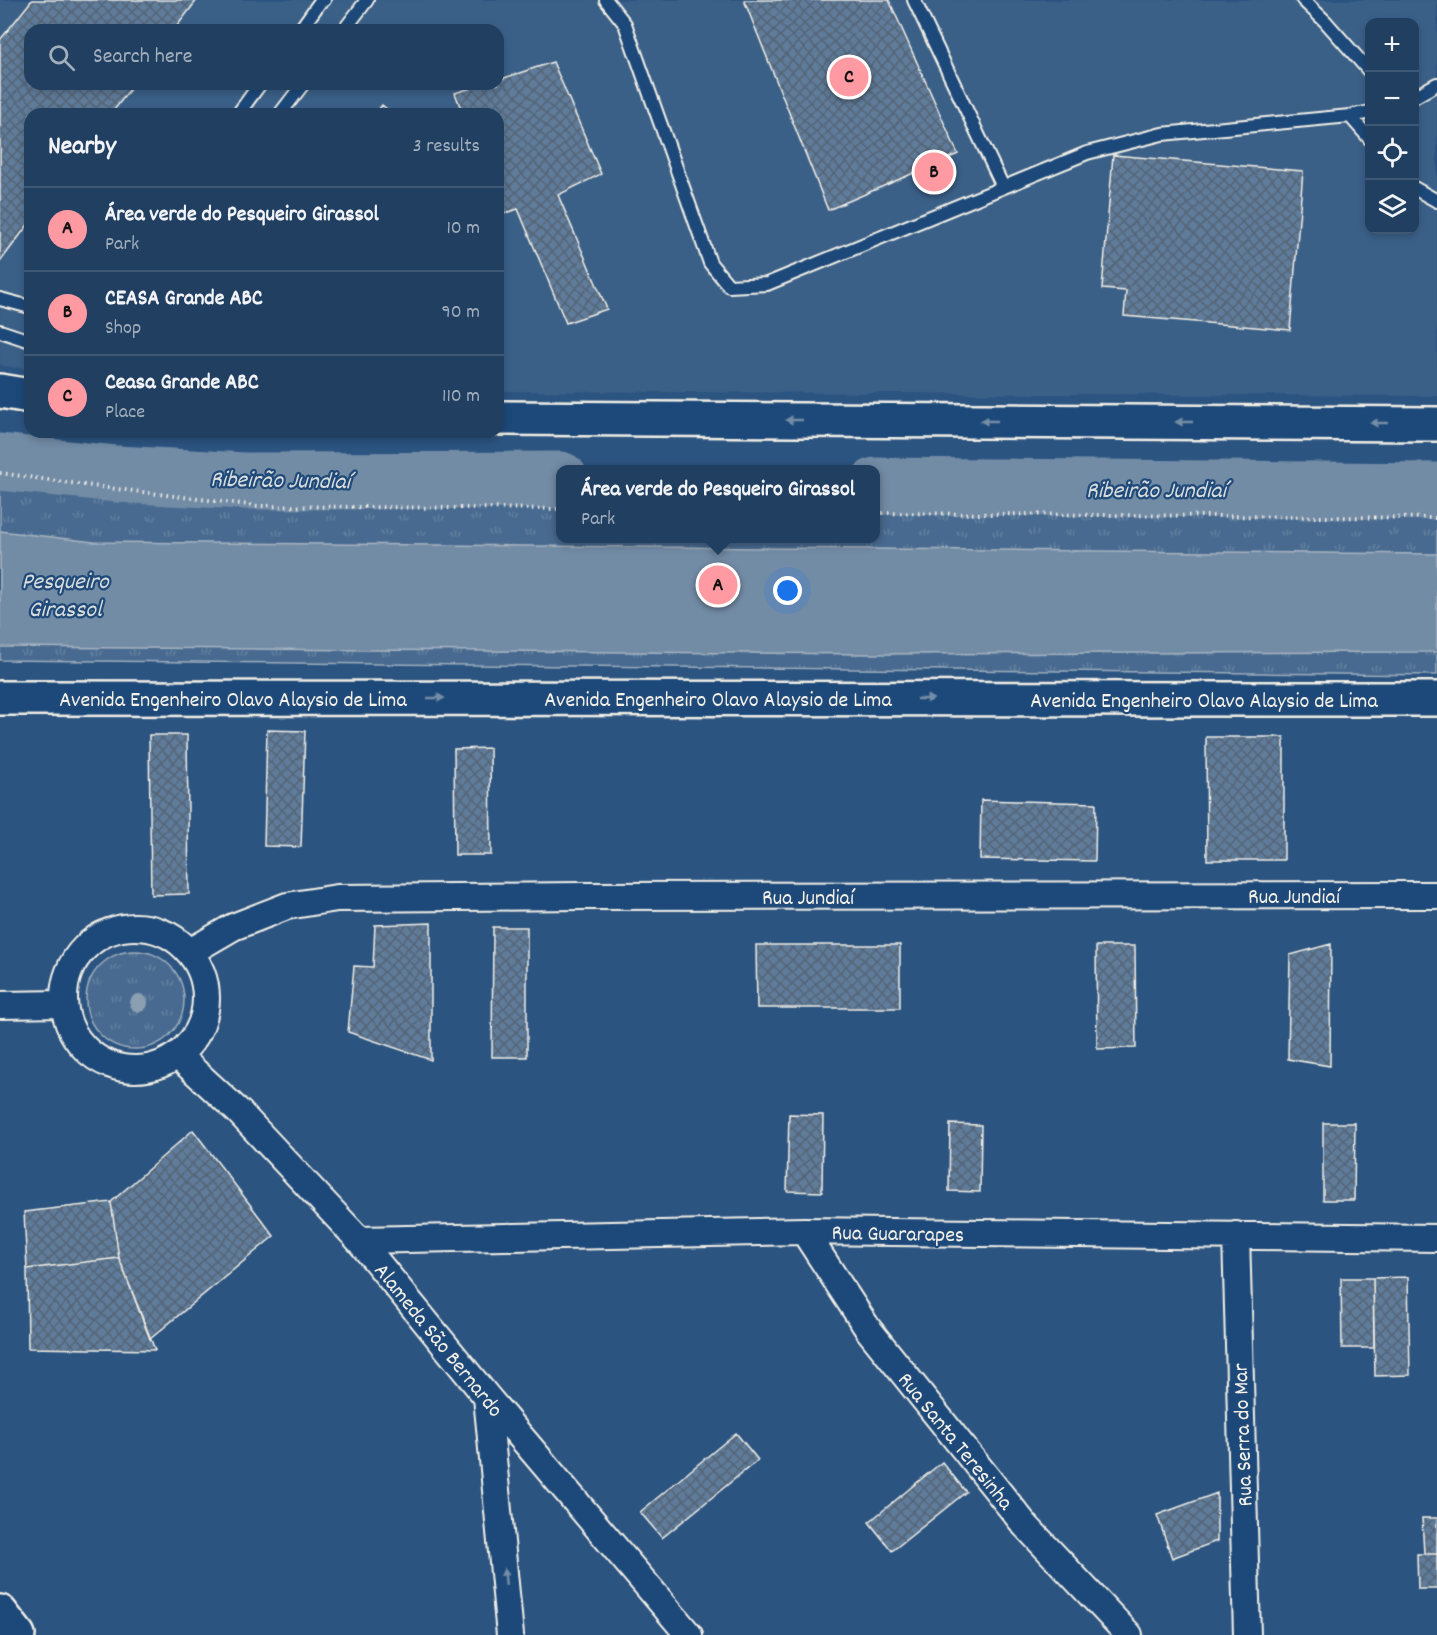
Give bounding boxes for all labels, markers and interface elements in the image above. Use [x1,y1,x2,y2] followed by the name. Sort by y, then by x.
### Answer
[1365,18,1419,234] map controls
[1365,18,1419,72] button: +
[24,24,504,90] search box
[45,41,78,74] icon: search
[93,42,192,73] text: Search here
[830,54,868,100] pin: C
[1365,72,1419,126] button: −
[1365,126,1419,180] button: locate
[48,129,116,166] text: Nearby
[413,133,480,161] text: 3 results
[914,150,954,195] pin: B
[1365,180,1419,234] button: layers
[105,200,379,231] text: Área verde do Pesqueiro Girassol
[62,215,73,243] text: A
[446,215,480,243] text: 10 m
[105,231,139,259] text: Park
[105,284,263,315] text: CEASA Grande ABC
[63,299,72,327] text: B
[442,299,480,327] text: 90 m
[105,315,141,343] text: Shop
[105,368,259,399] text: Ceasa Grande ABC
[63,383,72,411] text: C
[442,383,480,411] text: 110 m
[105,399,145,427] text: Place
[784,415,803,425] one-way arrow
[979,416,998,426] one-way arrow
[1174,417,1193,427] one-way arrow
[1369,418,1388,428] one-way arrow
[210,464,357,500] water label: Ribeirão Jundiaí
[556,465,880,543] popup
[581,475,855,506] text: Área verde do Pesqueiro Girassol
[1086,475,1233,509] water label: Ribeirão Jundiaí
[581,506,615,534] text: Park
[698,562,738,608] pin: A
[21,566,110,628] water label: Pesqueiro Girassol
[773,576,802,605] your location
[59,686,407,717] street label: Avenida Engenheiro Olavo Alaysio de Lima
[544,686,892,717] street label: Avenida Engenheiro Olavo Alaysio de Lima
[1030,687,1378,718] street label: Avenida Engenheiro Olavo Alaysio de Lima
[427,693,446,703] one-way arrow
[916,694,935,704] one-way arrow
[1248,883,1342,914] street label: Rua Jundiaí
[762,884,856,915] street label: Rua Jundiaí
[831,1219,964,1252] street label: Rua Guararapes
[365,1257,509,1425] street label: Alameda São Bernardo
[1226,1362,1262,1507] street label: Rua Serra do Mar
[889,1367,1020,1518] street label: Rua Santa Teresinha
[500,1567,509,1586] one-way arrow

